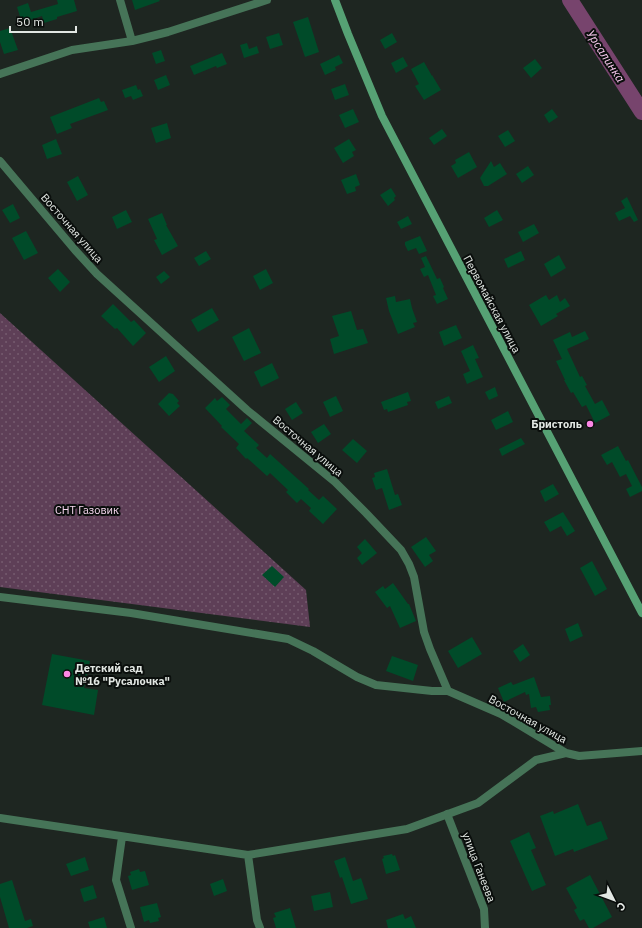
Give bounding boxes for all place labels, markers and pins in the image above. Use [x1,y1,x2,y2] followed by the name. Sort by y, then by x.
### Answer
[531,417,582,431] place label: Бристоль
[585,419,595,429] marker: Бристоль
[75,661,170,688] place label: Детский сад №16 "Русалочка"
[62,669,72,679] marker: Детский сад №16 "Русалочка"

